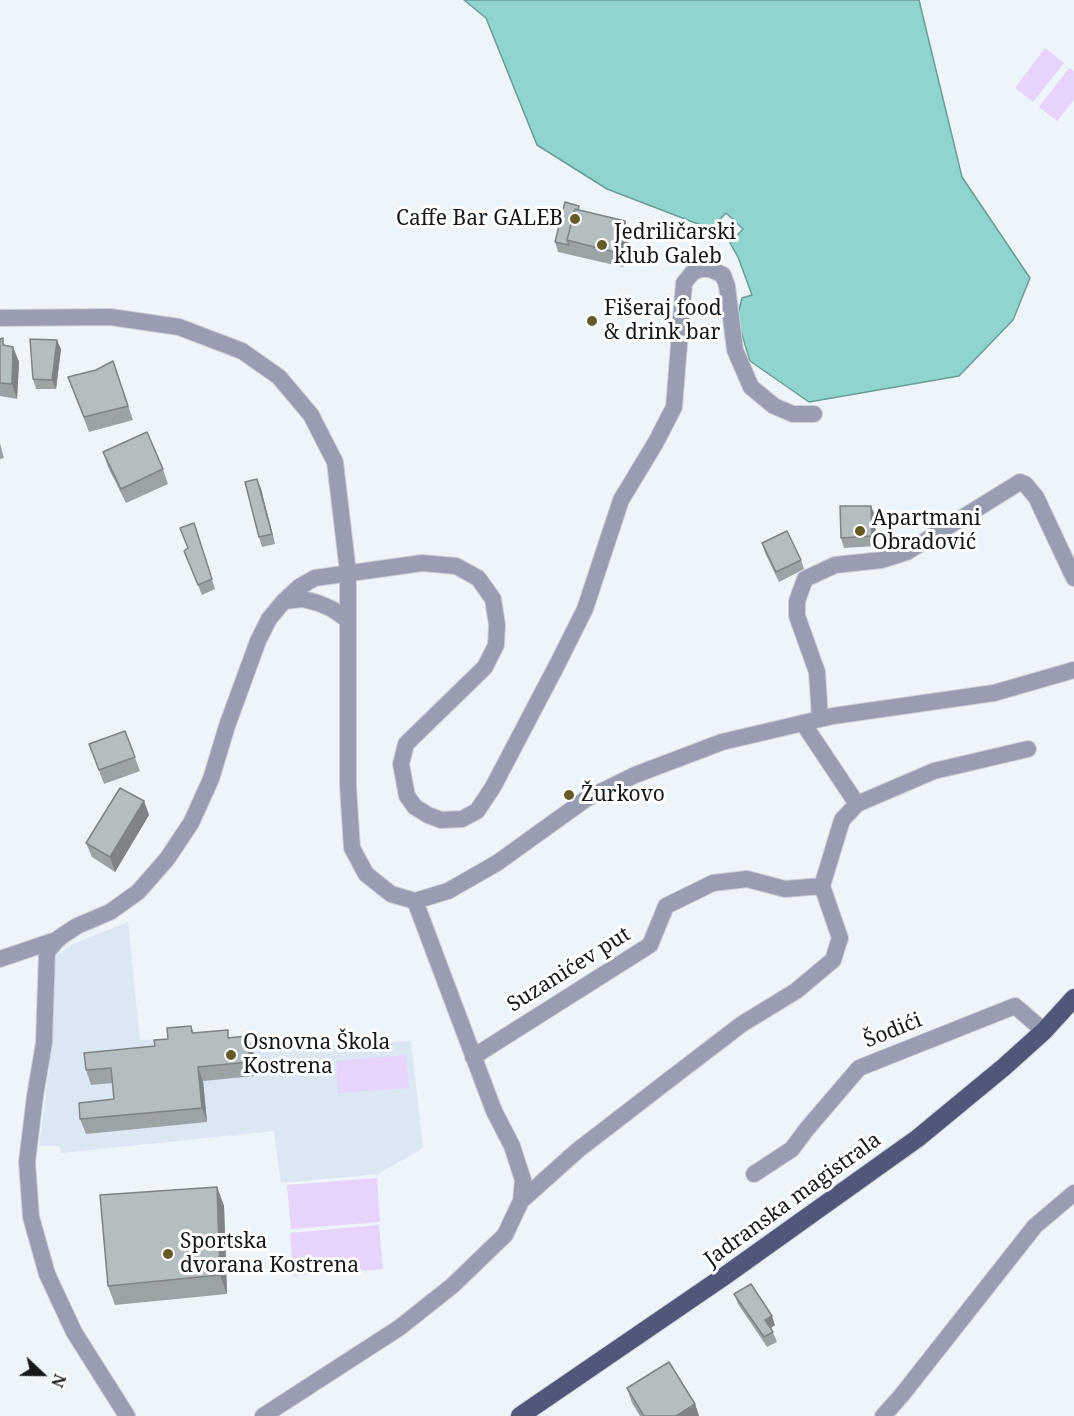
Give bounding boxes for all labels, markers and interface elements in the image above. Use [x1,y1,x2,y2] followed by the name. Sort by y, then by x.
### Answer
[396,206,563,232] place label: Caffe Bar GALEB
[568,212,582,226] marker: Caffe Bar GALEB
[614,220,736,270] place label: Jedriličarski klub Galeb
[595,238,609,252] marker: Jedriličarski klub Galeb
[604,296,722,346] place label: Fišeraj food & drink bar
[585,314,599,328] marker: Fišeraj food & drink bar
[872,506,981,556] place label: Apartmani Obradović
[853,524,867,538] marker: Apartmani Obradović
[581,782,665,808] place label: Žurkovo
[562,788,576,802] marker: Žurkovo
[503,922,635,1018] street label: Suzanićev put
[860,1008,926,1054] street label: Šodići
[243,1030,390,1080] place label: Osnovna Škola Kostrena
[224,1048,238,1062] marker: Osnovna Škola Kostrena
[700,1127,886,1273] street label: Jadranska magistrala
[180,1229,359,1279] place label: Sportska dvorana Kostrena
[161,1247,175,1261] marker: Sportska dvorana Kostrena
[12,1344,72,1404] north arrow
[46,1371,71,1391] text: N

